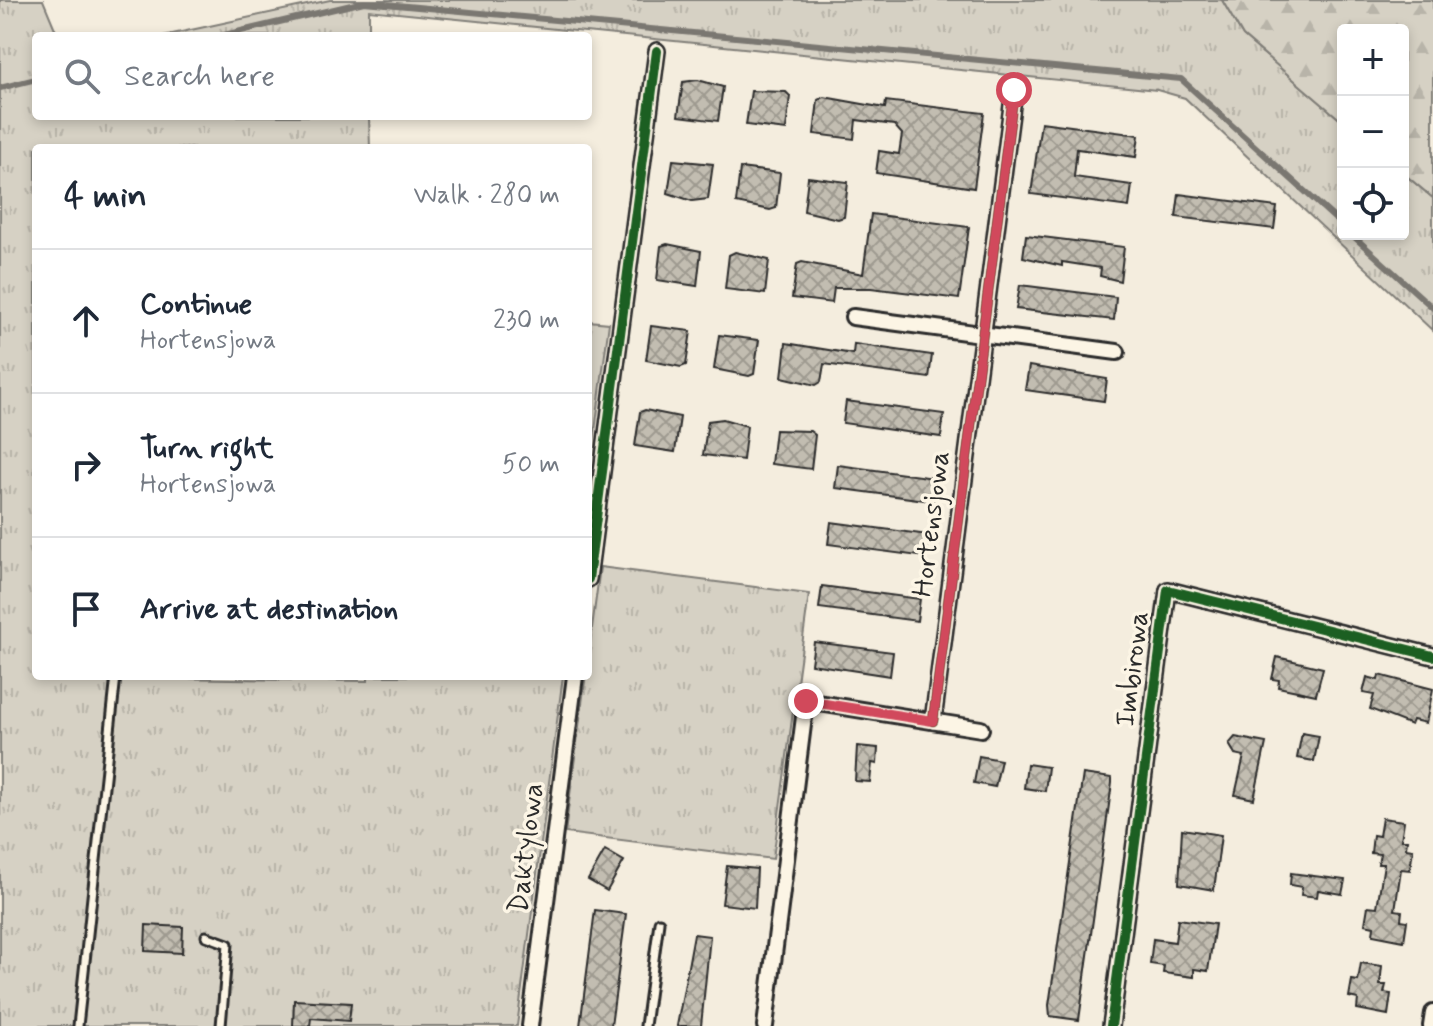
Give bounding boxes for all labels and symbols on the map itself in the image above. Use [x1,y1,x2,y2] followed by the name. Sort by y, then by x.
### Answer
[996,72,1032,108] route start
[905,449,959,599] street label: Hortensjowa
[1108,609,1158,729] street label: Imbirowa
[788,683,824,719] route end
[501,781,553,915] street label: Daktylowa

